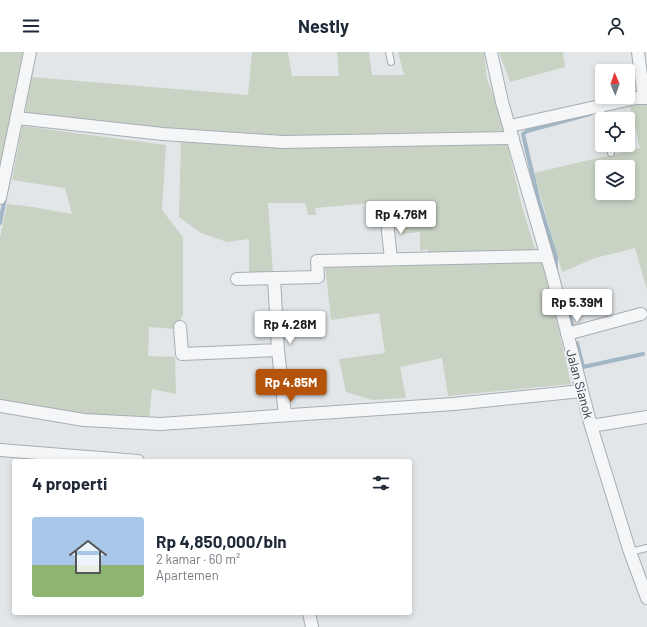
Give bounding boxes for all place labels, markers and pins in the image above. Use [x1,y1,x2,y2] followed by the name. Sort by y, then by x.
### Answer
[360,201,442,235] pin: Rp 4.76M
[536,289,618,323] pin: Rp 5.39M
[249,311,331,345] pin: Rp 4.28M
[250,369,332,403] pin: Rp 4.85M

